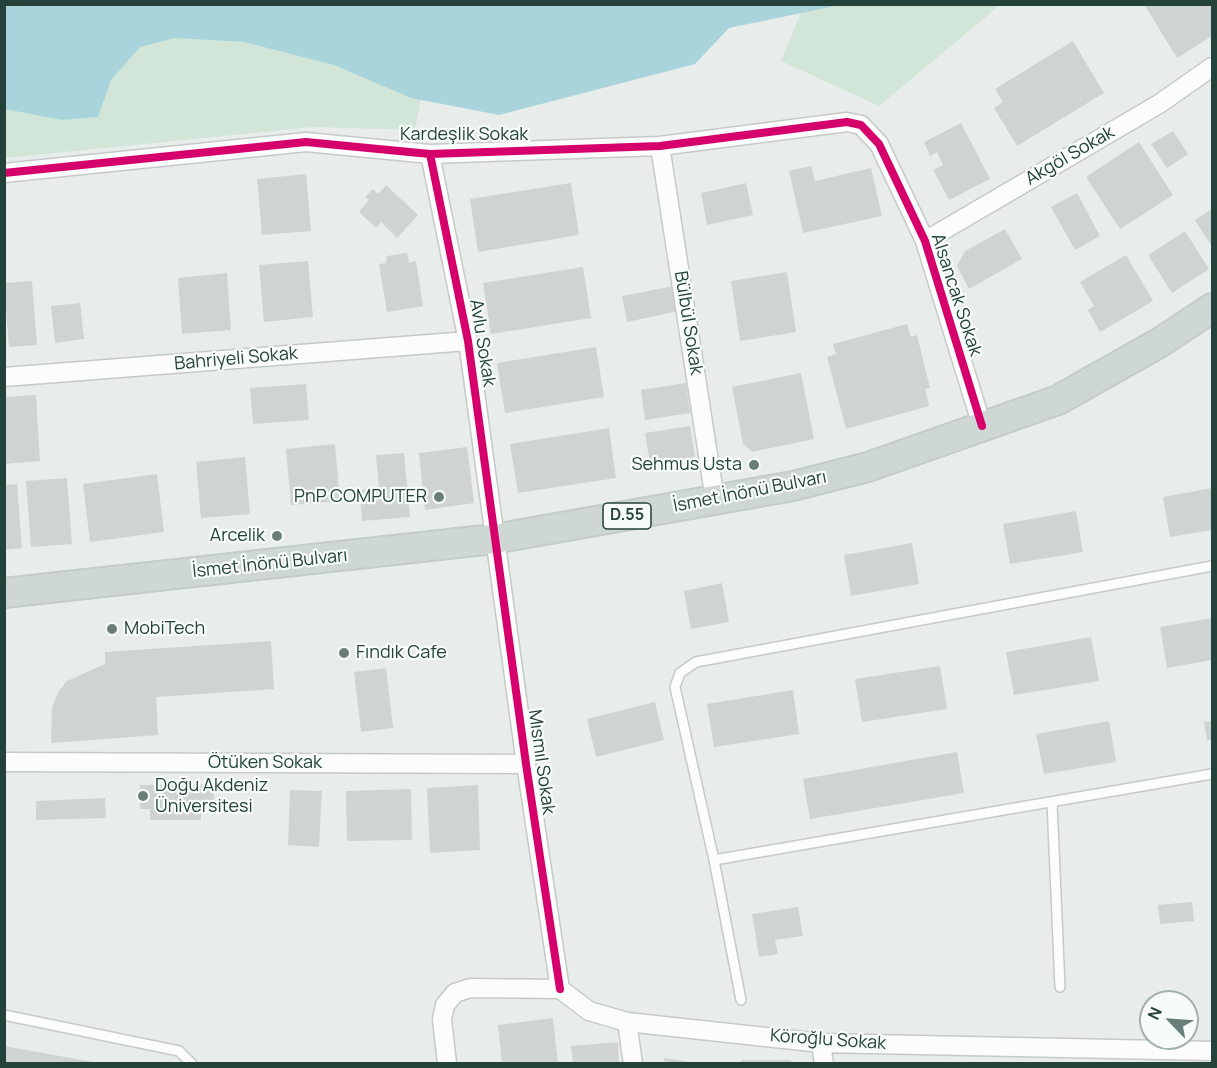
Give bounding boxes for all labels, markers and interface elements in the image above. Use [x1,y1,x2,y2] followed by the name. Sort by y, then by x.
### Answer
[1022,122,1118,190] street label: Akgöl Sokak
[400,124,528,146] street label: Kardeşlik Sokak
[926,231,986,359] street label: Alsancak Sokak
[669,270,707,376] street label: Bülbül Sokak
[464,298,500,388] street label: Avlu Sokak
[173,343,299,375] street label: Bahriyeli Sokak
[631,454,742,476] place label: Sehmus Usta
[747,458,761,472] marker: Sehmus Usta
[671,467,829,517] street label: İsmet İnönü Bulvarı
[294,486,427,508] place label: PnP COMPUTER
[432,490,446,504] marker: PnP COMPUTER
[603,503,651,529] road number: D.55
[210,525,265,547] place label: Arcelik
[270,529,284,543] marker: Arcelik
[191,545,349,583] street label: İsmet İnönü Bulvarı
[124,618,205,640] place label: MobiTech
[105,622,119,636] marker: MobiTech
[356,642,447,664] place label: Fındık Cafe
[337,646,351,660] marker: Fındık Cafe
[523,708,559,816] street label: Mısmıl Sokak
[208,752,322,774] street label: Ötüken Sokak
[155,775,268,818] place label: Doğu Akdeniz Üniversitesi
[136,789,150,803] marker: Doğu Akdeniz Üniversitesi
[1139,990,1199,1050] north arrow
[1142,1003,1167,1023] text: N
[769,1025,887,1055] street label: Köroğlu Sokak

